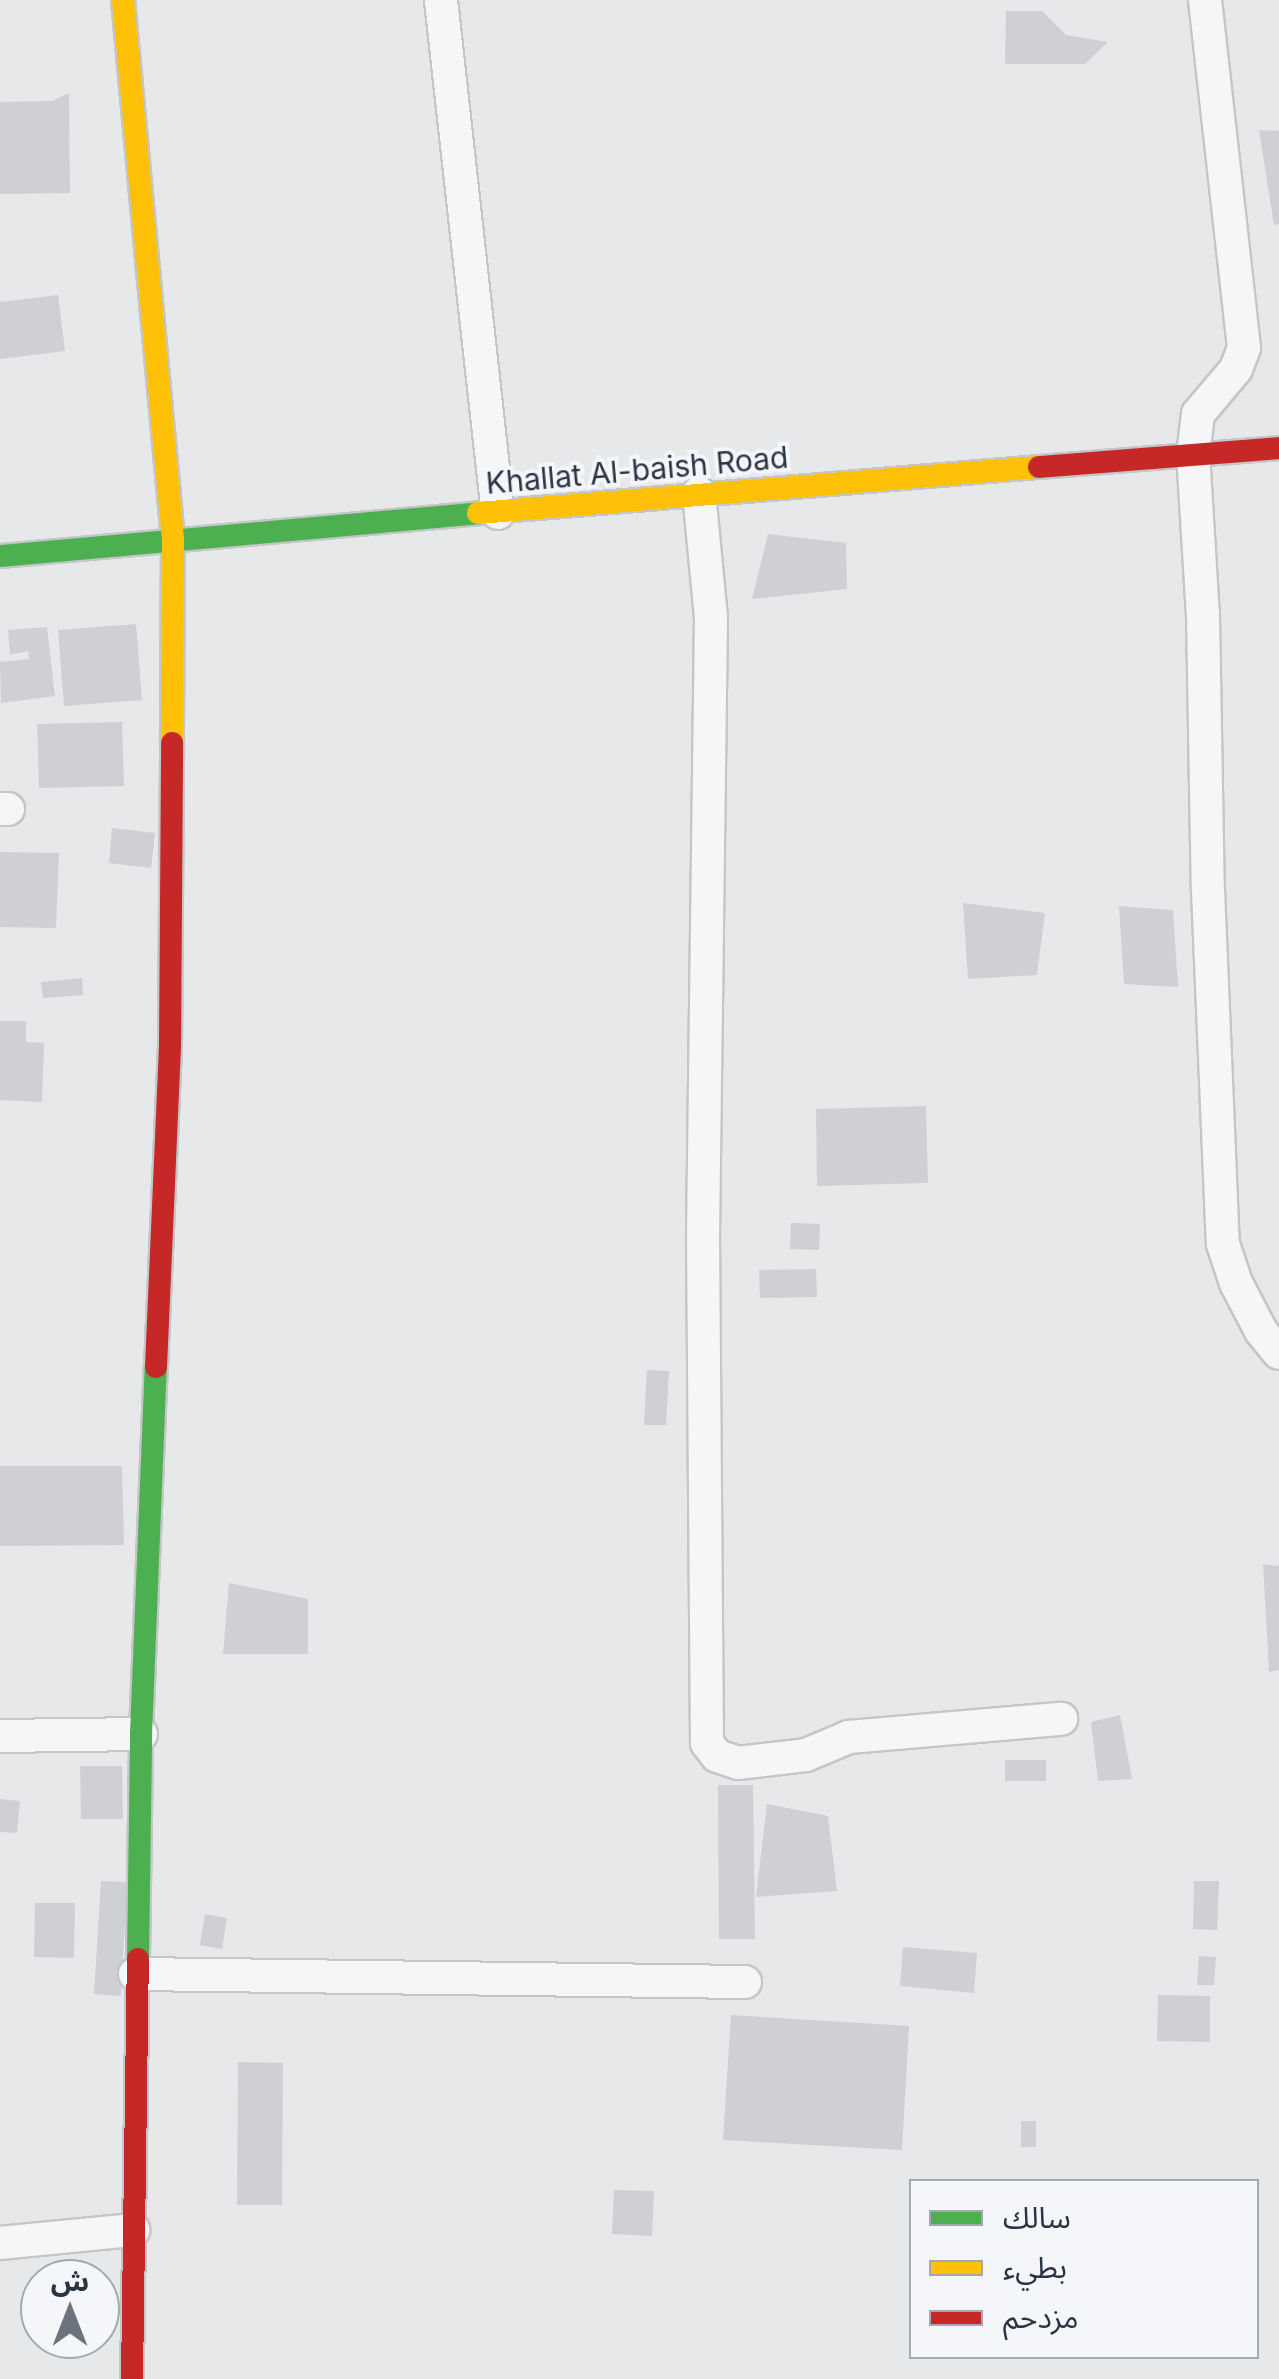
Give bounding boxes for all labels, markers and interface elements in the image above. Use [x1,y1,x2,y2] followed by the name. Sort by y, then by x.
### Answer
[484,439,790,501] street label: Khallat Al-baish Road
[909,2179,1259,2359] legend
[1003,2199,1071,2235] text: سالك
[1003,2249,1067,2285] text: بطيء
[20,2259,120,2359] north arrow
[51,2264,89,2298] text: ش
[1003,2299,1079,2335] text: مزدحم

